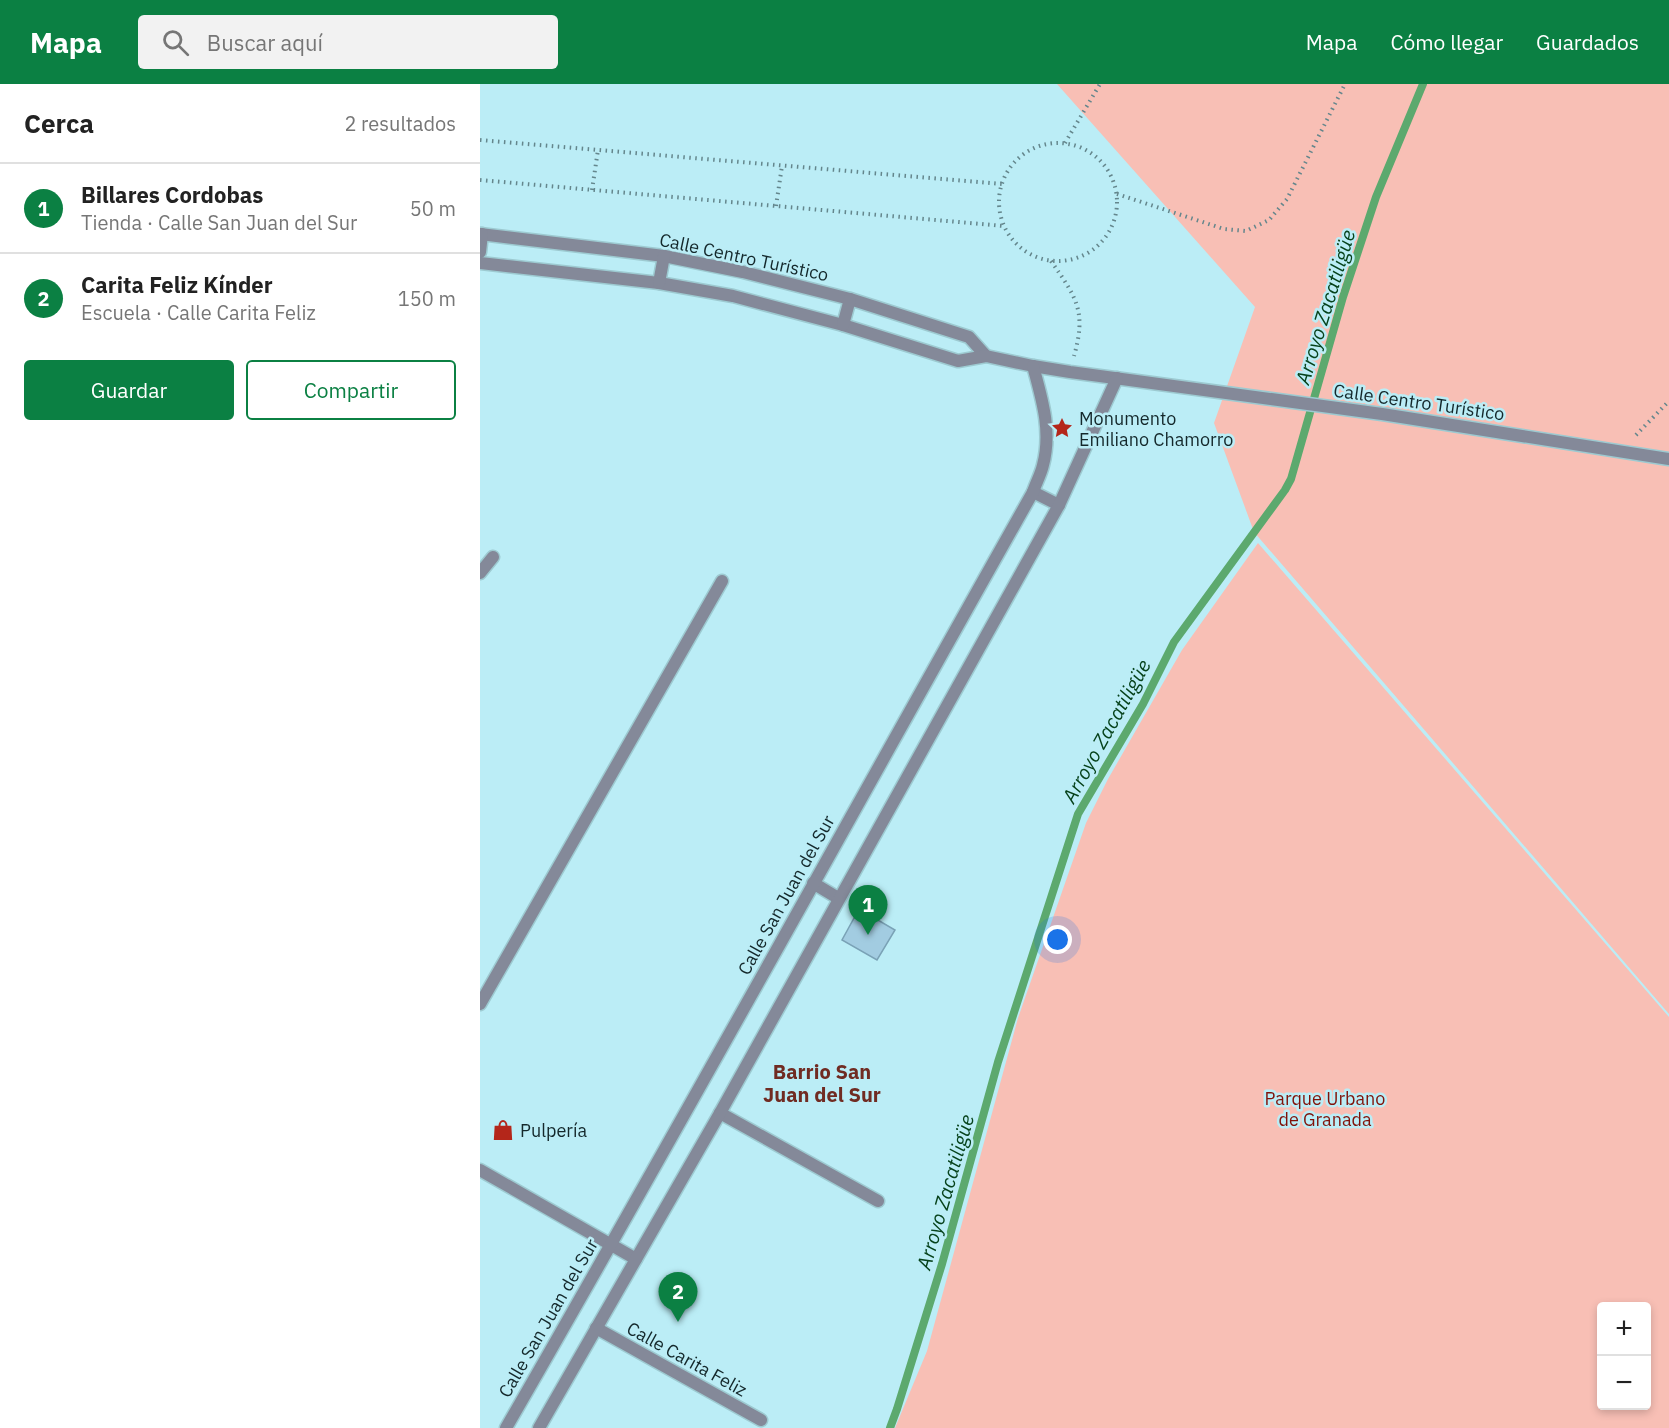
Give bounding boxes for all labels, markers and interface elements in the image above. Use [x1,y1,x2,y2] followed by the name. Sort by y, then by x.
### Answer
[138,15,558,69] search box
[30,24,102,61] text: Mapa
[159,26,192,59] icon: search
[207,28,323,57] text: Buscar aquí
[1306,28,1357,56] text: Mapa
[1390,28,1503,56] text: Cómo llegar
[1536,28,1639,56] text: Guardados
[24,106,94,140] text: Cerca
[344,110,456,137] text: 2 resultados
[81,180,263,209] text: Billares Cordobas
[38,195,50,222] text: 1
[410,195,456,222] text: 50 m
[81,209,357,236] text: Tienda · Calle San Juan del Sur
[1288,226,1361,389] water label: Arroyo Zacatiligüe
[657,228,831,286] street label: Calle Centro Turístico
[81,270,273,299] text: Carita Feliz Kínder
[38,285,50,312] text: 2
[398,285,456,312] text: 150 m
[81,299,316,326] text: Escuela · Calle Carita Feliz
[24,360,234,420] button: Guardar
[246,360,456,420] button: Compartir
[1332,379,1506,425] street label: Calle Centro Turístico
[1079,407,1233,451] place label: Monumento Emiliano Chamorro
[1050,416,1074,440] place icon: Monumento Emiliano Chamorro
[1055,654,1157,809] water label: Arroyo Zacatiligüe
[732,811,840,979] street label: Calle San Juan del Sur
[848,886,888,935] pin: 1
[1043,925,1072,954] your location
[763,1058,881,1108] district label: Barrio San Juan del Sur
[1265,1087,1385,1131] park label: Parque Urbano de Granada
[910,1111,980,1274] water label: Arroyo Zacatiligüe
[491,1118,515,1142] shop icon: Pulpería
[520,1119,587,1142] place label: Pulpería
[493,1234,603,1401] street label: Calle San Juan del Sur
[658,1272,698,1322] pin: 2
[1597,1302,1651,1410] map controls
[1597,1302,1651,1356] button: +
[623,1316,751,1402] street label: Calle Carita Feliz
[1597,1356,1651,1410] button: −

